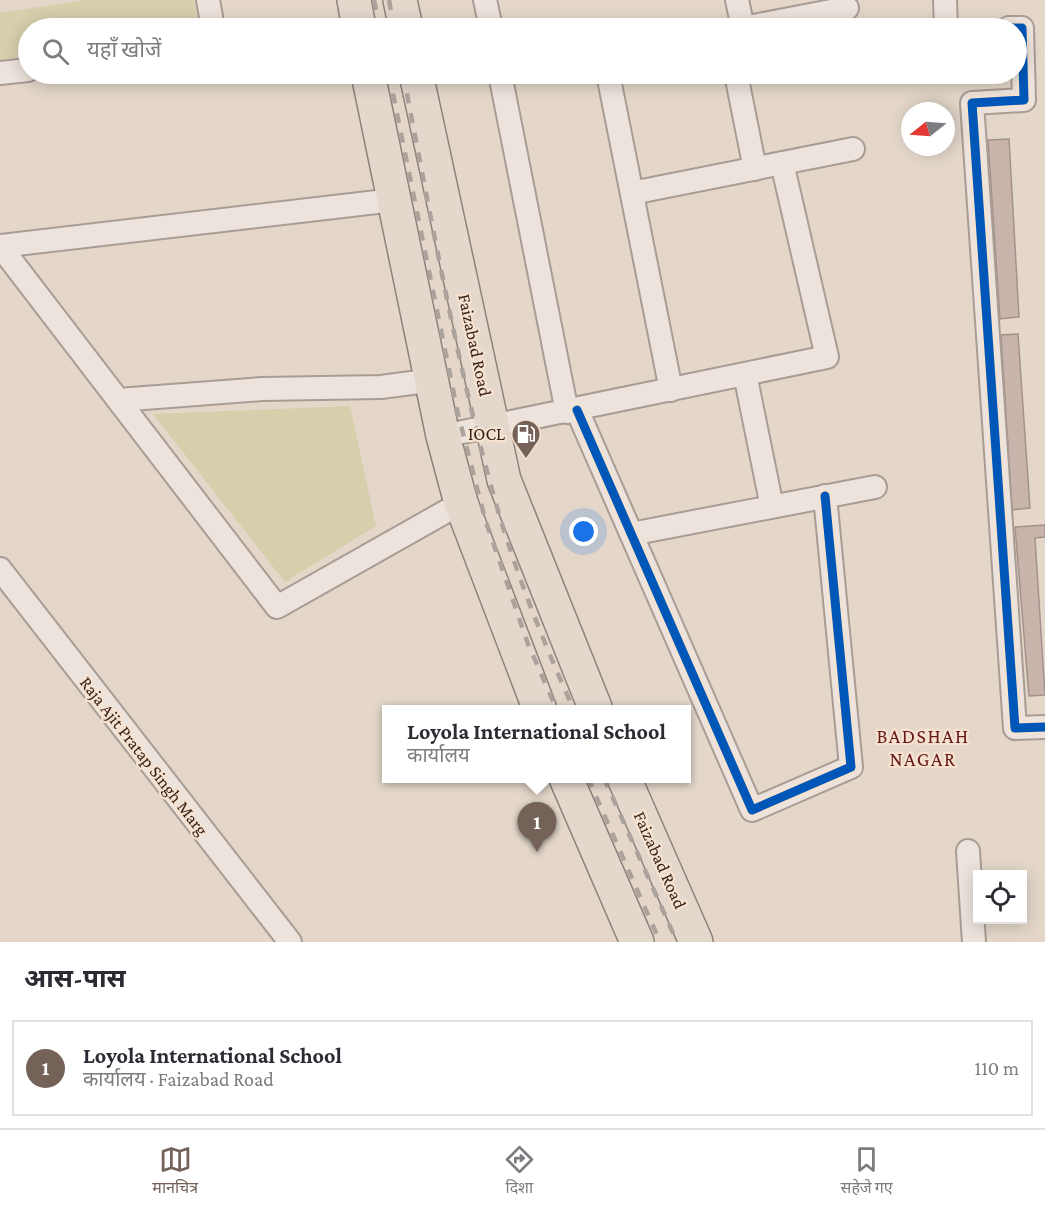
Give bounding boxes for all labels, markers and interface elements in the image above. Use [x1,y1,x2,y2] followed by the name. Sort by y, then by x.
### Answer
[18,18,1027,84] search box
[39,35,72,68] icon: search
[87,37,161,62] text: यहाँ खोजें
[901,102,955,156] north arrow
[454,292,496,399] street label: Faizabad Road
[510,418,542,460] fuel station icon: IOCL
[468,424,505,444] place label: IOCL
[569,517,598,546] your location
[75,673,212,840] street label: Raja Ajit Pratap Singh Marg
[382,705,691,783] popup
[407,719,666,744] text: Loyola International School
[877,725,970,770] district label: BADSHAH NAGAR
[407,744,470,766] text: कार्यालय
[518,802,556,852] pin: 1
[630,808,691,912] street label: Faizabad Road
[973,870,1027,924] map controls
[973,870,1027,924] button: locate
[24,964,126,993] text: आस-पास
[83,1043,342,1068] text: Loyola International School
[42,1057,49,1079] text: 1
[975,1057,1019,1079] text: 110 m
[83,1068,274,1090] text: कार्यालय · Faizabad Road
[152,1143,198,1200] tab: मानचित्र
[503,1143,536,1200] tab: दिशा
[841,1143,893,1200] tab: सहेजे गए

